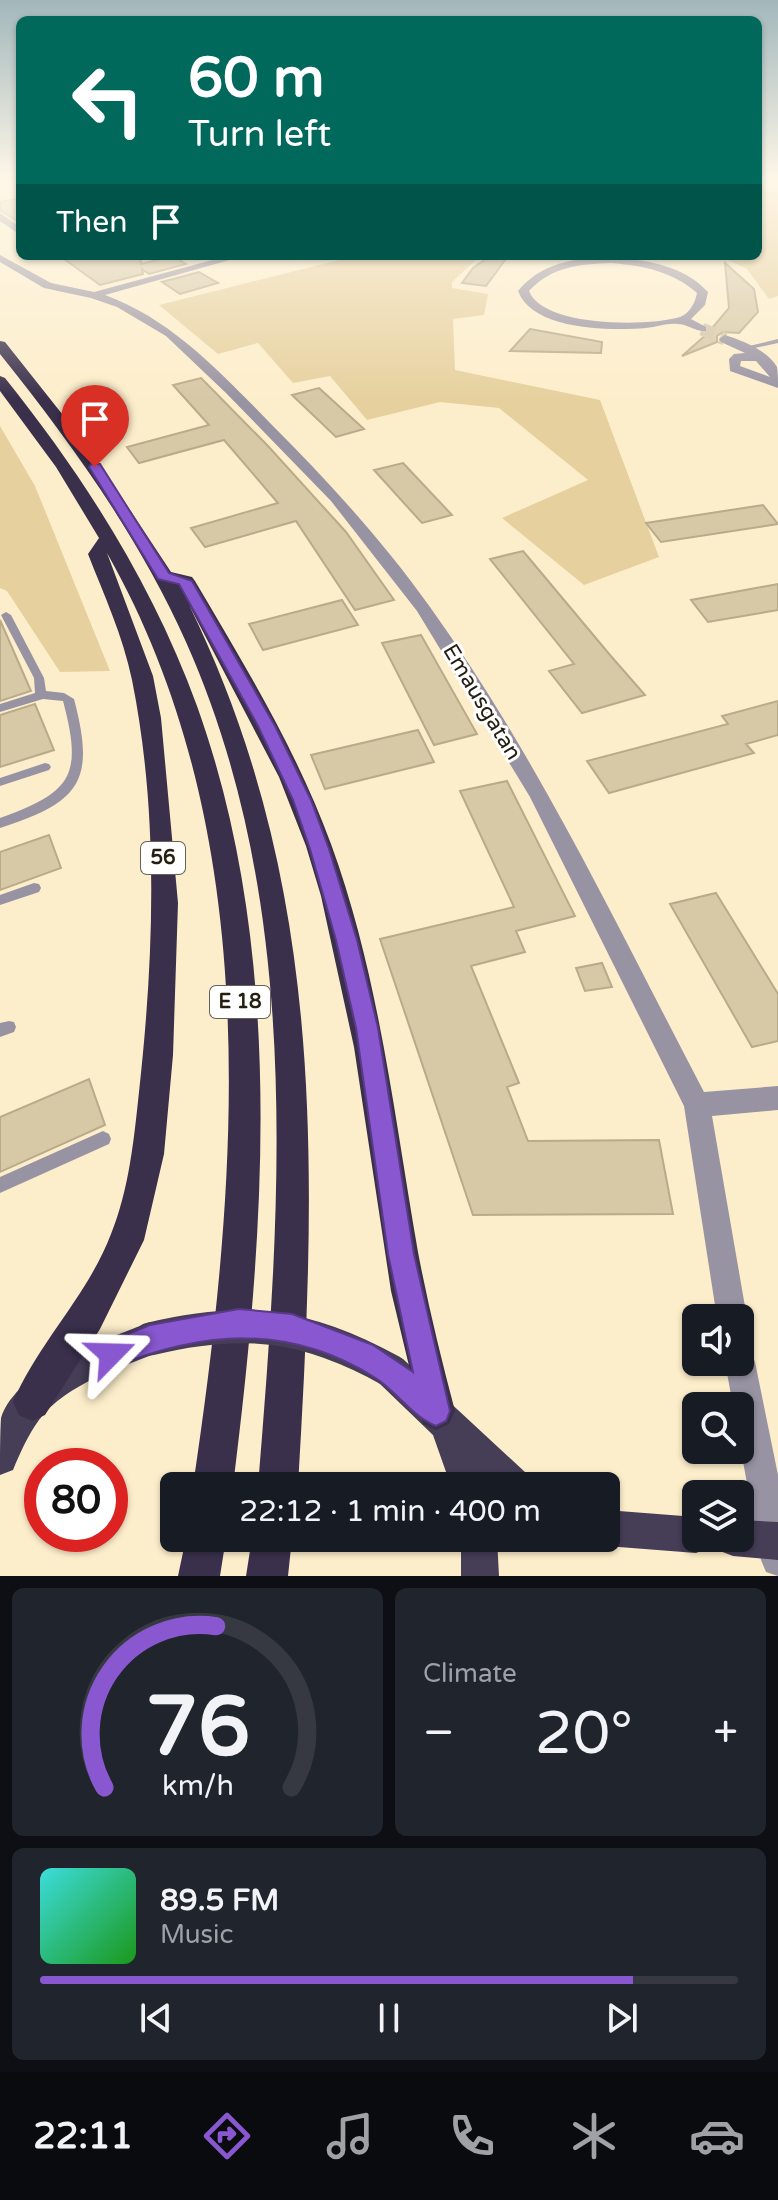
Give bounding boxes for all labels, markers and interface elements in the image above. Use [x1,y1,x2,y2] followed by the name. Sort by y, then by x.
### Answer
[188,45,324,112] text: 60 m
[56,48,160,152] icon: left
[188,113,331,156] text: Turn left
[144,200,188,244] icon: arrive
[56,204,128,241] text: Then
[61,385,129,467] pin
[73,397,117,441] icon: arrive
[437,639,527,765] street label: Emausgatan
[141,842,185,874] road number: 56
[210,986,270,1018] road number: E 18
[682,1304,754,1552] map controls
[682,1304,754,1376] button: sound
[69,1312,153,1396] position arrow
[682,1392,754,1464] button: search
[24,1448,128,1552] speed limit sign: 80
[682,1480,754,1552] button: layers
[239,1493,541,1530] text: 22:12 · 1 min · 400 m
[423,1658,517,1689] text: Climate
[145,1678,250,1778] text: 76
[535,1698,633,1770] text: 20°
[423,1707,454,1760] text: −
[713,1707,738,1760] text: +
[162,1769,233,1803] text: km/h
[160,1882,279,1919] text: 89.5 FM
[160,1919,233,1950] text: Music
[134,1996,178,2040] icon: previous
[367,1996,411,2040] icon: pause
[600,1996,644,2040] icon: next
[199,2108,255,2164] icon: directions
[322,2108,378,2164] icon: music
[444,2108,500,2164] icon: phone
[566,2108,622,2164] icon: climate
[689,2108,745,2164] icon: car
[33,2115,133,2158] text: 22:11

